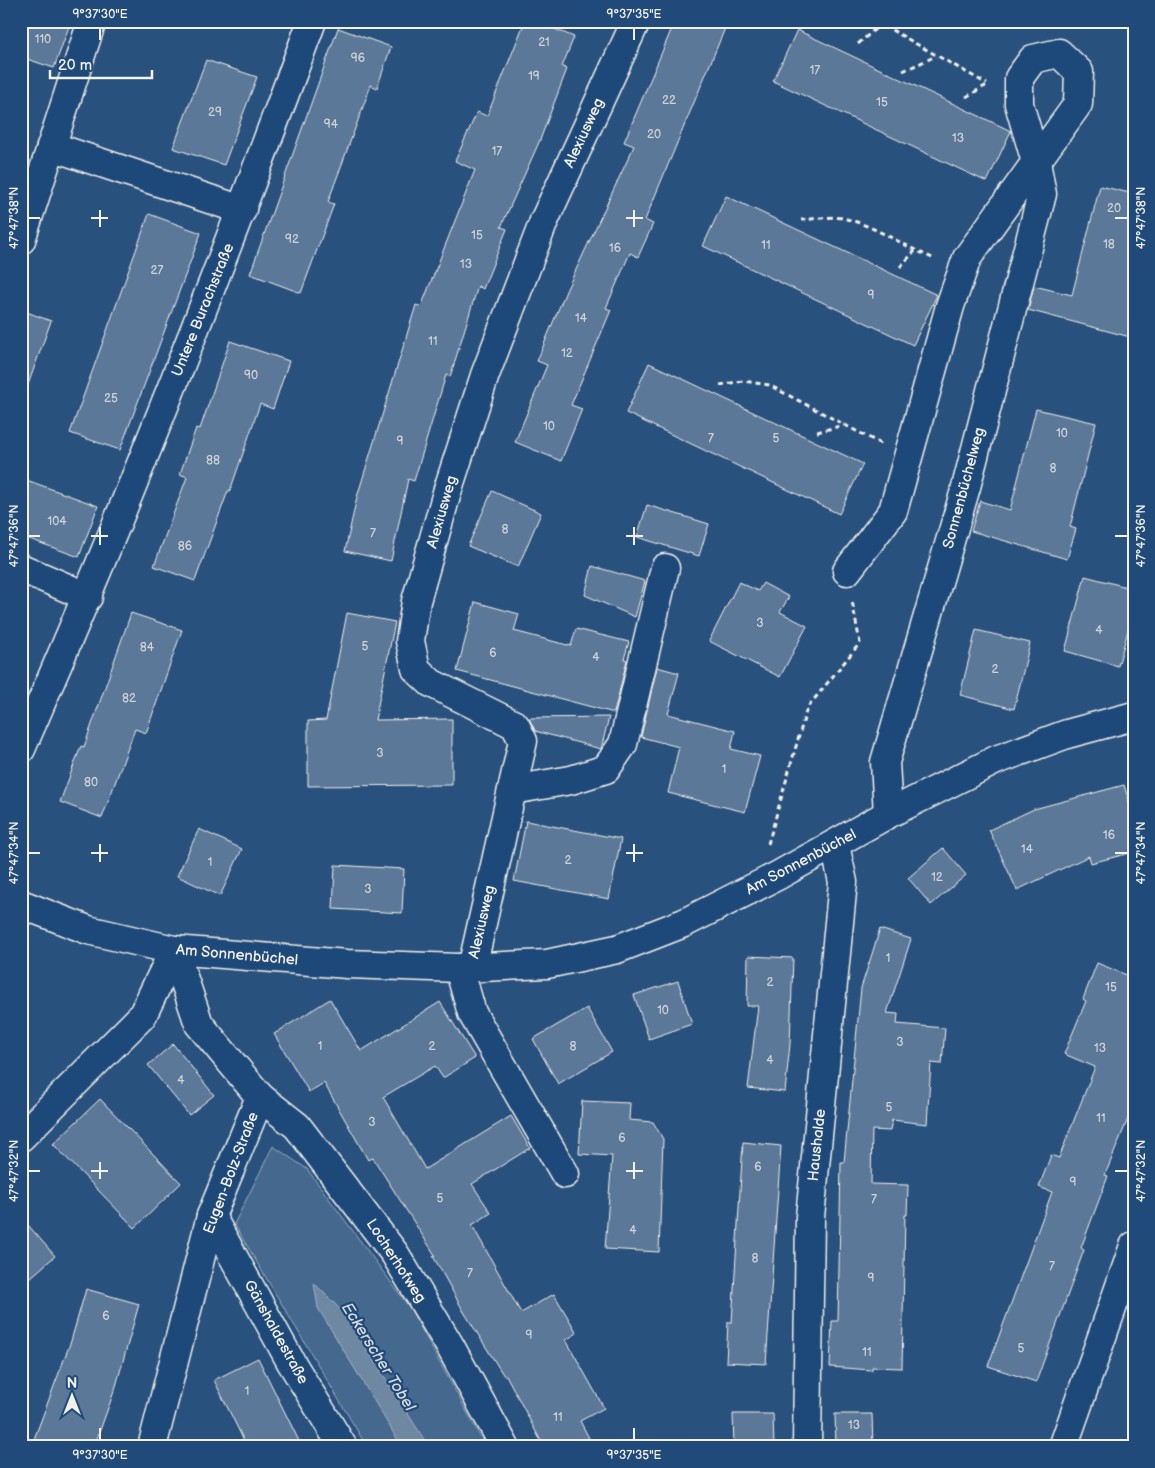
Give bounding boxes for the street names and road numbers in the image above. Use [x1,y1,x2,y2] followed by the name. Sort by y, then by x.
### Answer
[560,95,608,171] street label: Alexiusweg
[168,241,238,379] street label: Untere Burachstraße
[939,425,989,551] street label: Sonnenbüchelweg
[423,473,461,551] street label: Alexiusweg
[742,825,860,899] street label: Am Sonnenbüchel
[464,883,500,961] street label: Alexiusweg
[175,940,299,970] street label: Am Sonnenbüchel
[804,1108,830,1182] street label: Haushalde
[199,1109,263,1236] street label: Eugen-Bolz-Straße
[362,1215,430,1307] street label: Locherhofweg
[240,1277,312,1387] street label: Gänshaldestraße

